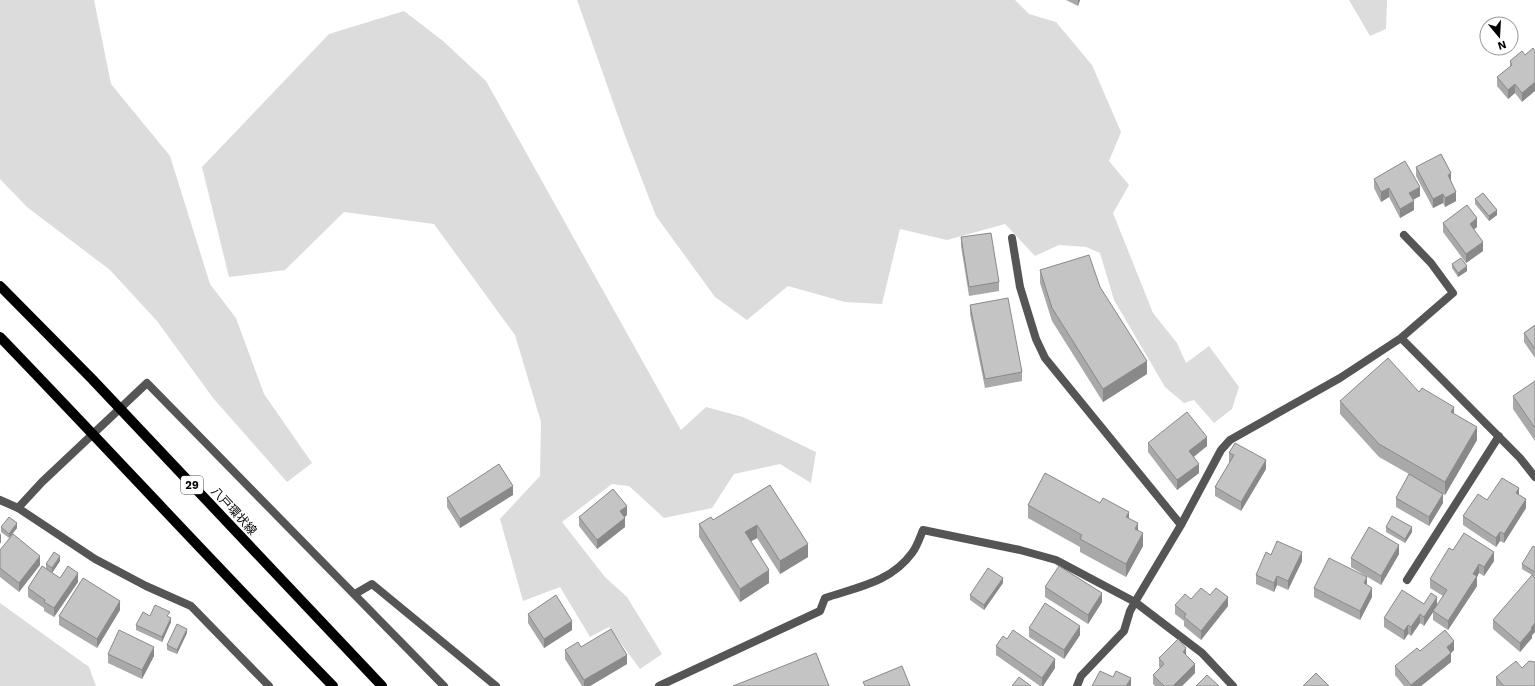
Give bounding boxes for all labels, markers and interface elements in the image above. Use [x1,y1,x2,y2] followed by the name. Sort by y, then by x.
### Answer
[1479,16,1519,56] north arrow
[1496,38,1508,52] text: N
[181,476,203,494] road number: 29
[208,484,260,538] street label: 八戸環状線

